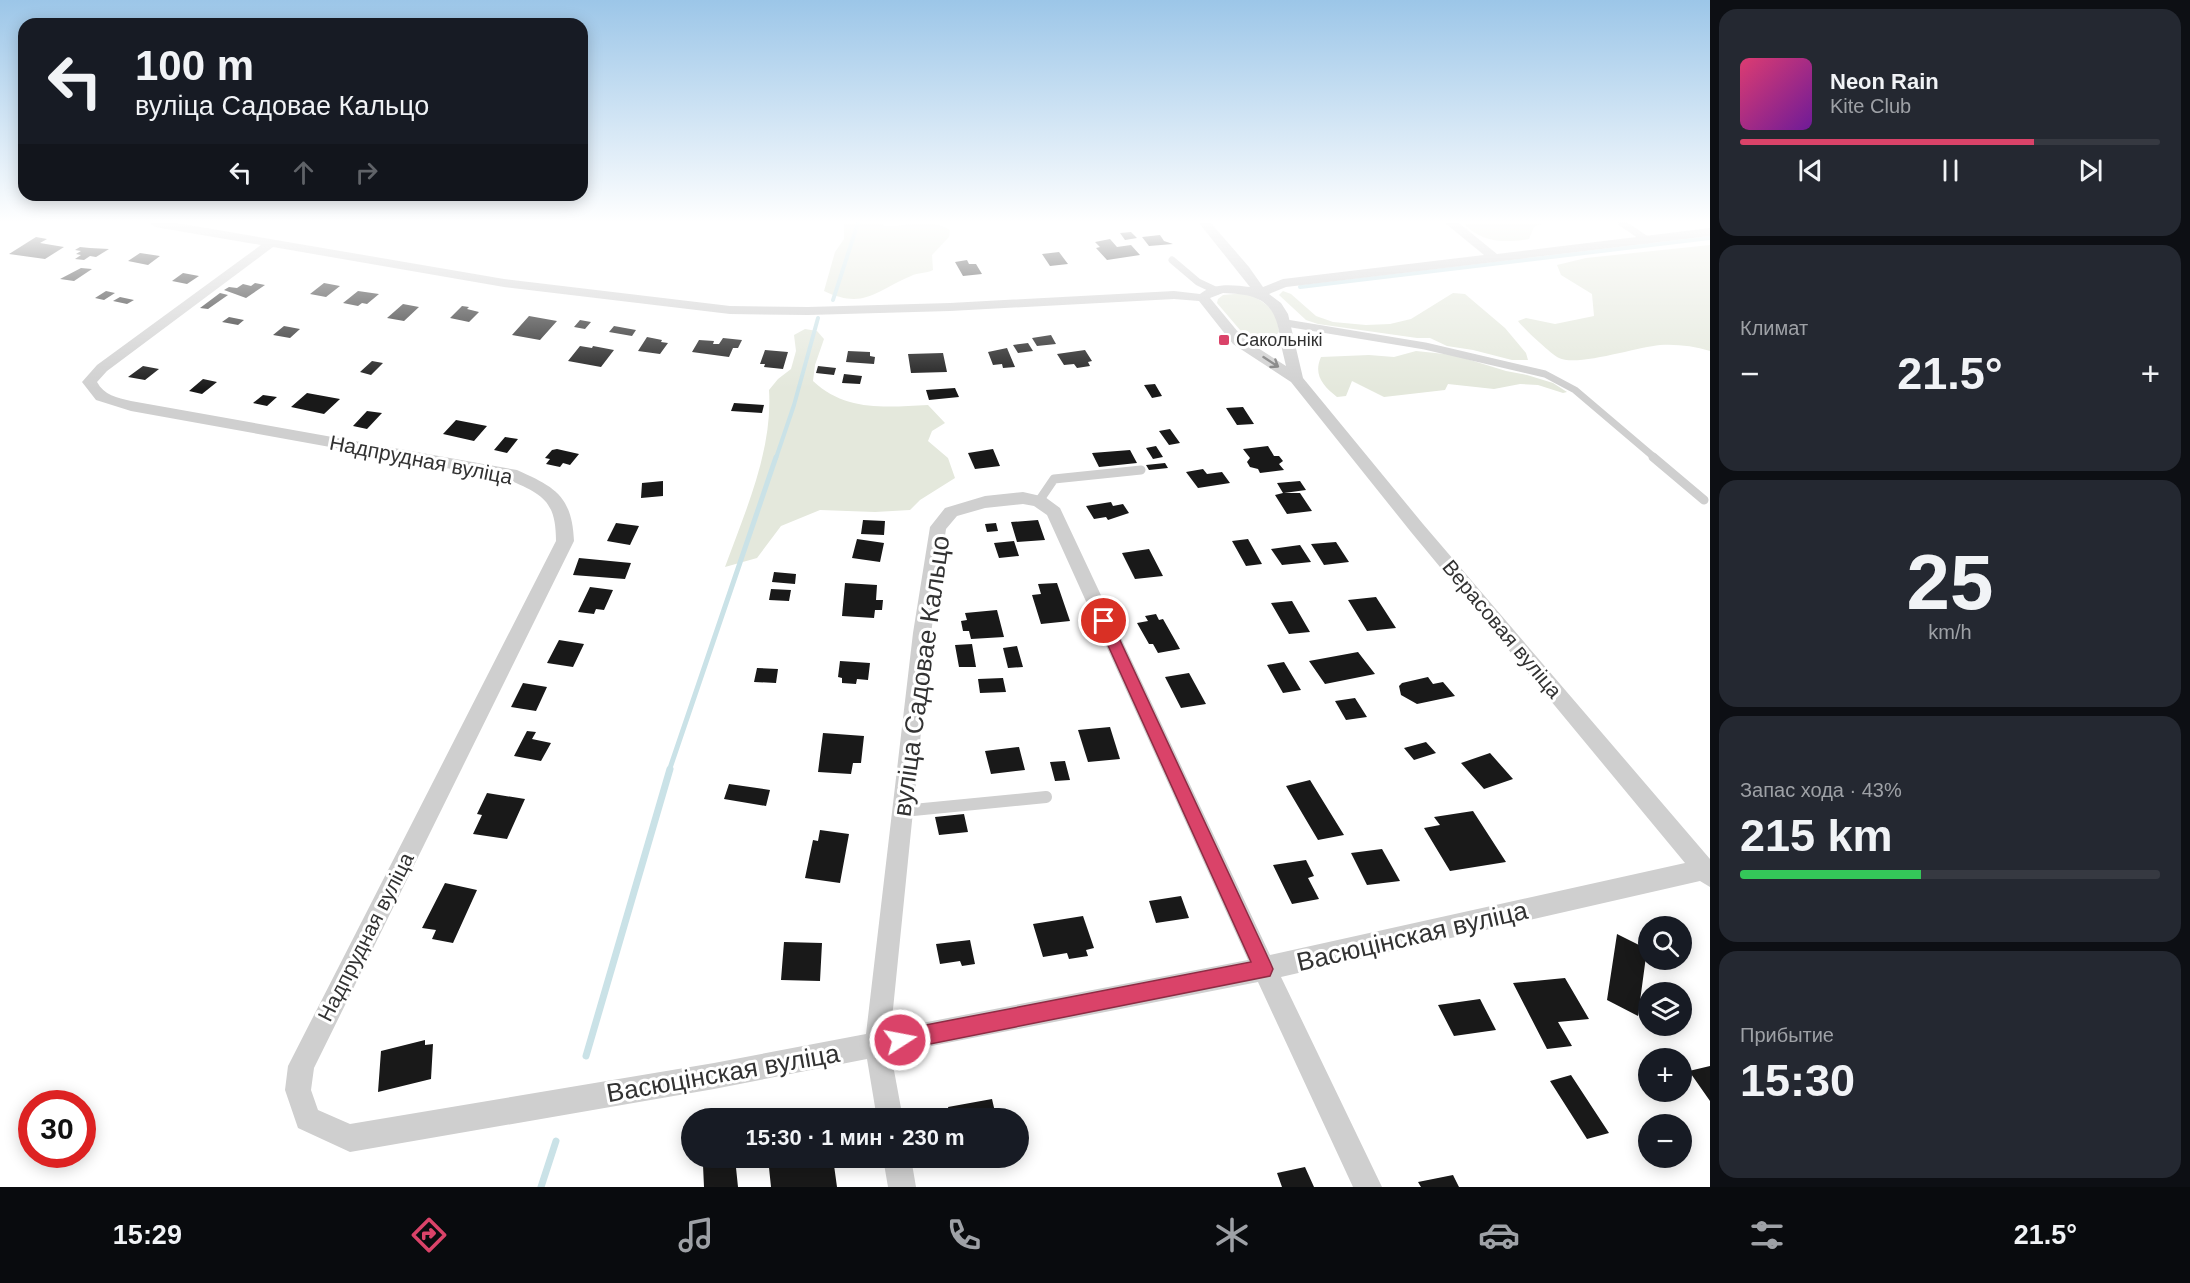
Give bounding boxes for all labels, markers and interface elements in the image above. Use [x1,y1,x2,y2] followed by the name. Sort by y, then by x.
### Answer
[36,42,114,120] icon: left
[135,42,254,89] text: 100 m
[1830,69,1939,94] text: Neon Rain
[135,91,429,121] text: вуліца Садовае Кальцо
[1830,95,1911,117] text: Kite Club
[1794,154,1827,187] icon: previous
[1934,154,1967,187] icon: pause
[2074,154,2107,187] icon: next
[224,156,257,189] icon: left
[287,156,320,189] icon: ahead
[350,156,383,189] icon: right
[1740,317,1808,339] text: Климат
[1236,330,1323,350] place label: Сакольнікі
[1217,333,1231,347] marker: Сакольнікі
[1897,348,2003,399] text: 21.5°
[1740,355,1759,392] text: −
[2141,355,2160,392] text: +
[1262,356,1278,368] one-way arrow
[328,430,515,489] street label: Надпрудная вуліца
[886,534,956,818] street label: вуліца Садовае Кальцо
[1907,538,1993,626] text: 25
[1438,555,1567,702] street label: Верасовая вуліца
[1078,595,1129,646] pin
[1087,604,1120,637] icon: arrive
[1928,621,1972,643] text: km/h
[1740,779,1902,801] text: Запас хода · 43%
[1740,810,1893,861] text: 215 km
[313,848,418,1025] street label: Надпрудная вуліца
[1294,895,1531,977] street label: Васюцінская вуліца
[1638,916,1692,1168] map controls
[1638,916,1692,970] button: search
[1638,982,1692,1036] button: layers
[868,1008,932,1072] position arrow
[1740,1024,1834,1046] text: Прибытие
[604,1038,842,1108] street label: Васюцінская вуліца
[1638,1048,1692,1102] button: +
[1740,1055,1855,1106] text: 15:30
[18,1090,96,1168] speed limit sign: 30
[1638,1114,1692,1168] button: −
[745,1125,965,1150] text: 15:30 · 1 мин · 230 m
[408,1214,450,1256] icon: directions
[675,1214,717,1256] icon: music
[943,1214,985,1256] icon: phone
[1211,1214,1253,1256] icon: climate
[1478,1214,1520,1256] icon: car
[1746,1214,1788,1256] icon: filters
[113,1220,182,1250] text: 15:29
[2014,1220,2077,1250] text: 21.5°

